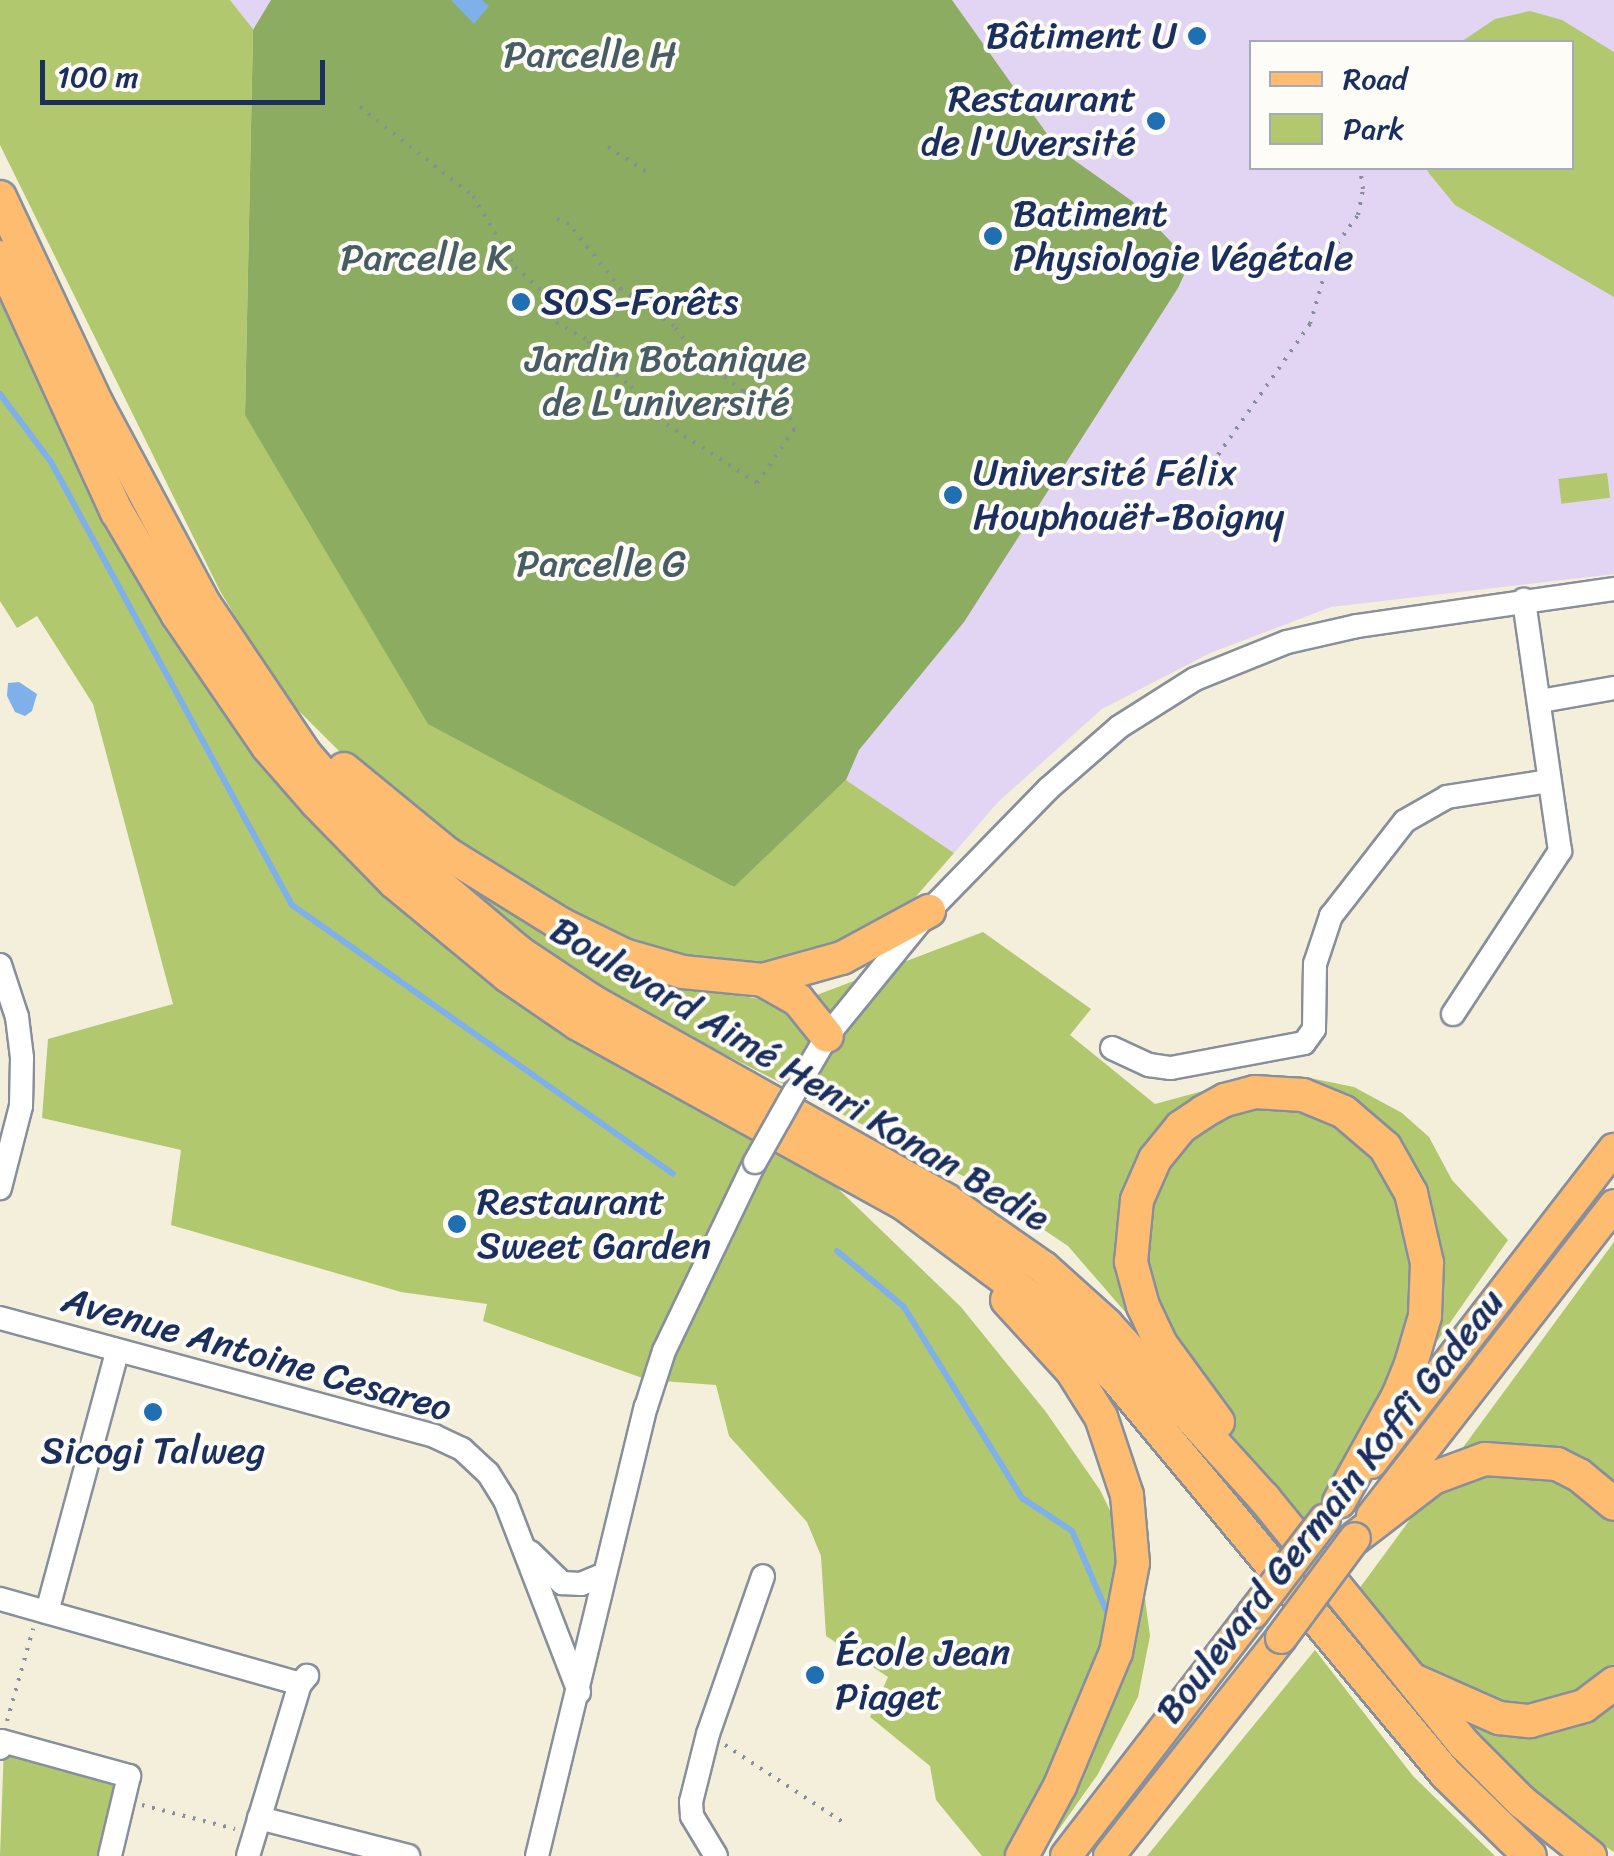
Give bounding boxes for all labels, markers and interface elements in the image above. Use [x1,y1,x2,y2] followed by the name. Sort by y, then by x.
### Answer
[986,13,1177,59] place label: Bâtiment U
[1186,25,1208,47] marker: Bâtiment U
[504,32,676,78] park label: Parcelle H
[45,40,330,102] scale bar
[1249,40,1574,170] legend
[57,50,139,104] text: 100 m
[1343,52,1407,106] text: Road
[919,76,1136,165] place label: Restaurant de l'Uversité
[1343,102,1405,156] text: Park
[1145,110,1167,132] marker: Restaurant de l'Uversité
[1013,191,1354,280] place label: Batiment Physiologie Végétale
[982,225,1004,247] marker: Batiment Physiologie Végétale
[340,235,510,281] park label: Parcelle K
[541,279,738,325] place label: SOS-Forêts
[510,291,532,313] marker: SOS-Forêts
[525,336,807,426] park label: Jardin Botanique de L'université
[973,450,1284,540] place label: Université Félix Houphouët-Boigny
[942,484,964,506] marker: Université Félix Houphouët-Boigny
[516,541,686,587] park label: Parcelle G
[541,906,1059,1242] street label: Boulevard Aimé Henri Konan Bedie
[477,1179,711,1268] place label: Restaurant Sweet Garden
[446,1213,468,1235] marker: Restaurant Sweet Garden
[56,1276,458,1432] street label: Avenue Antoine Cesareo
[1145,1279,1515,1733] street label: Boulevard Germain Koffi Gadeau
[142,1401,164,1423] marker: Sicogi Talweg
[41,1428,265,1474] place label: Sicogi Talweg
[835,1630,1012,1720] place label: École Jean Piaget
[804,1664,826,1686] marker: École Jean Piaget

